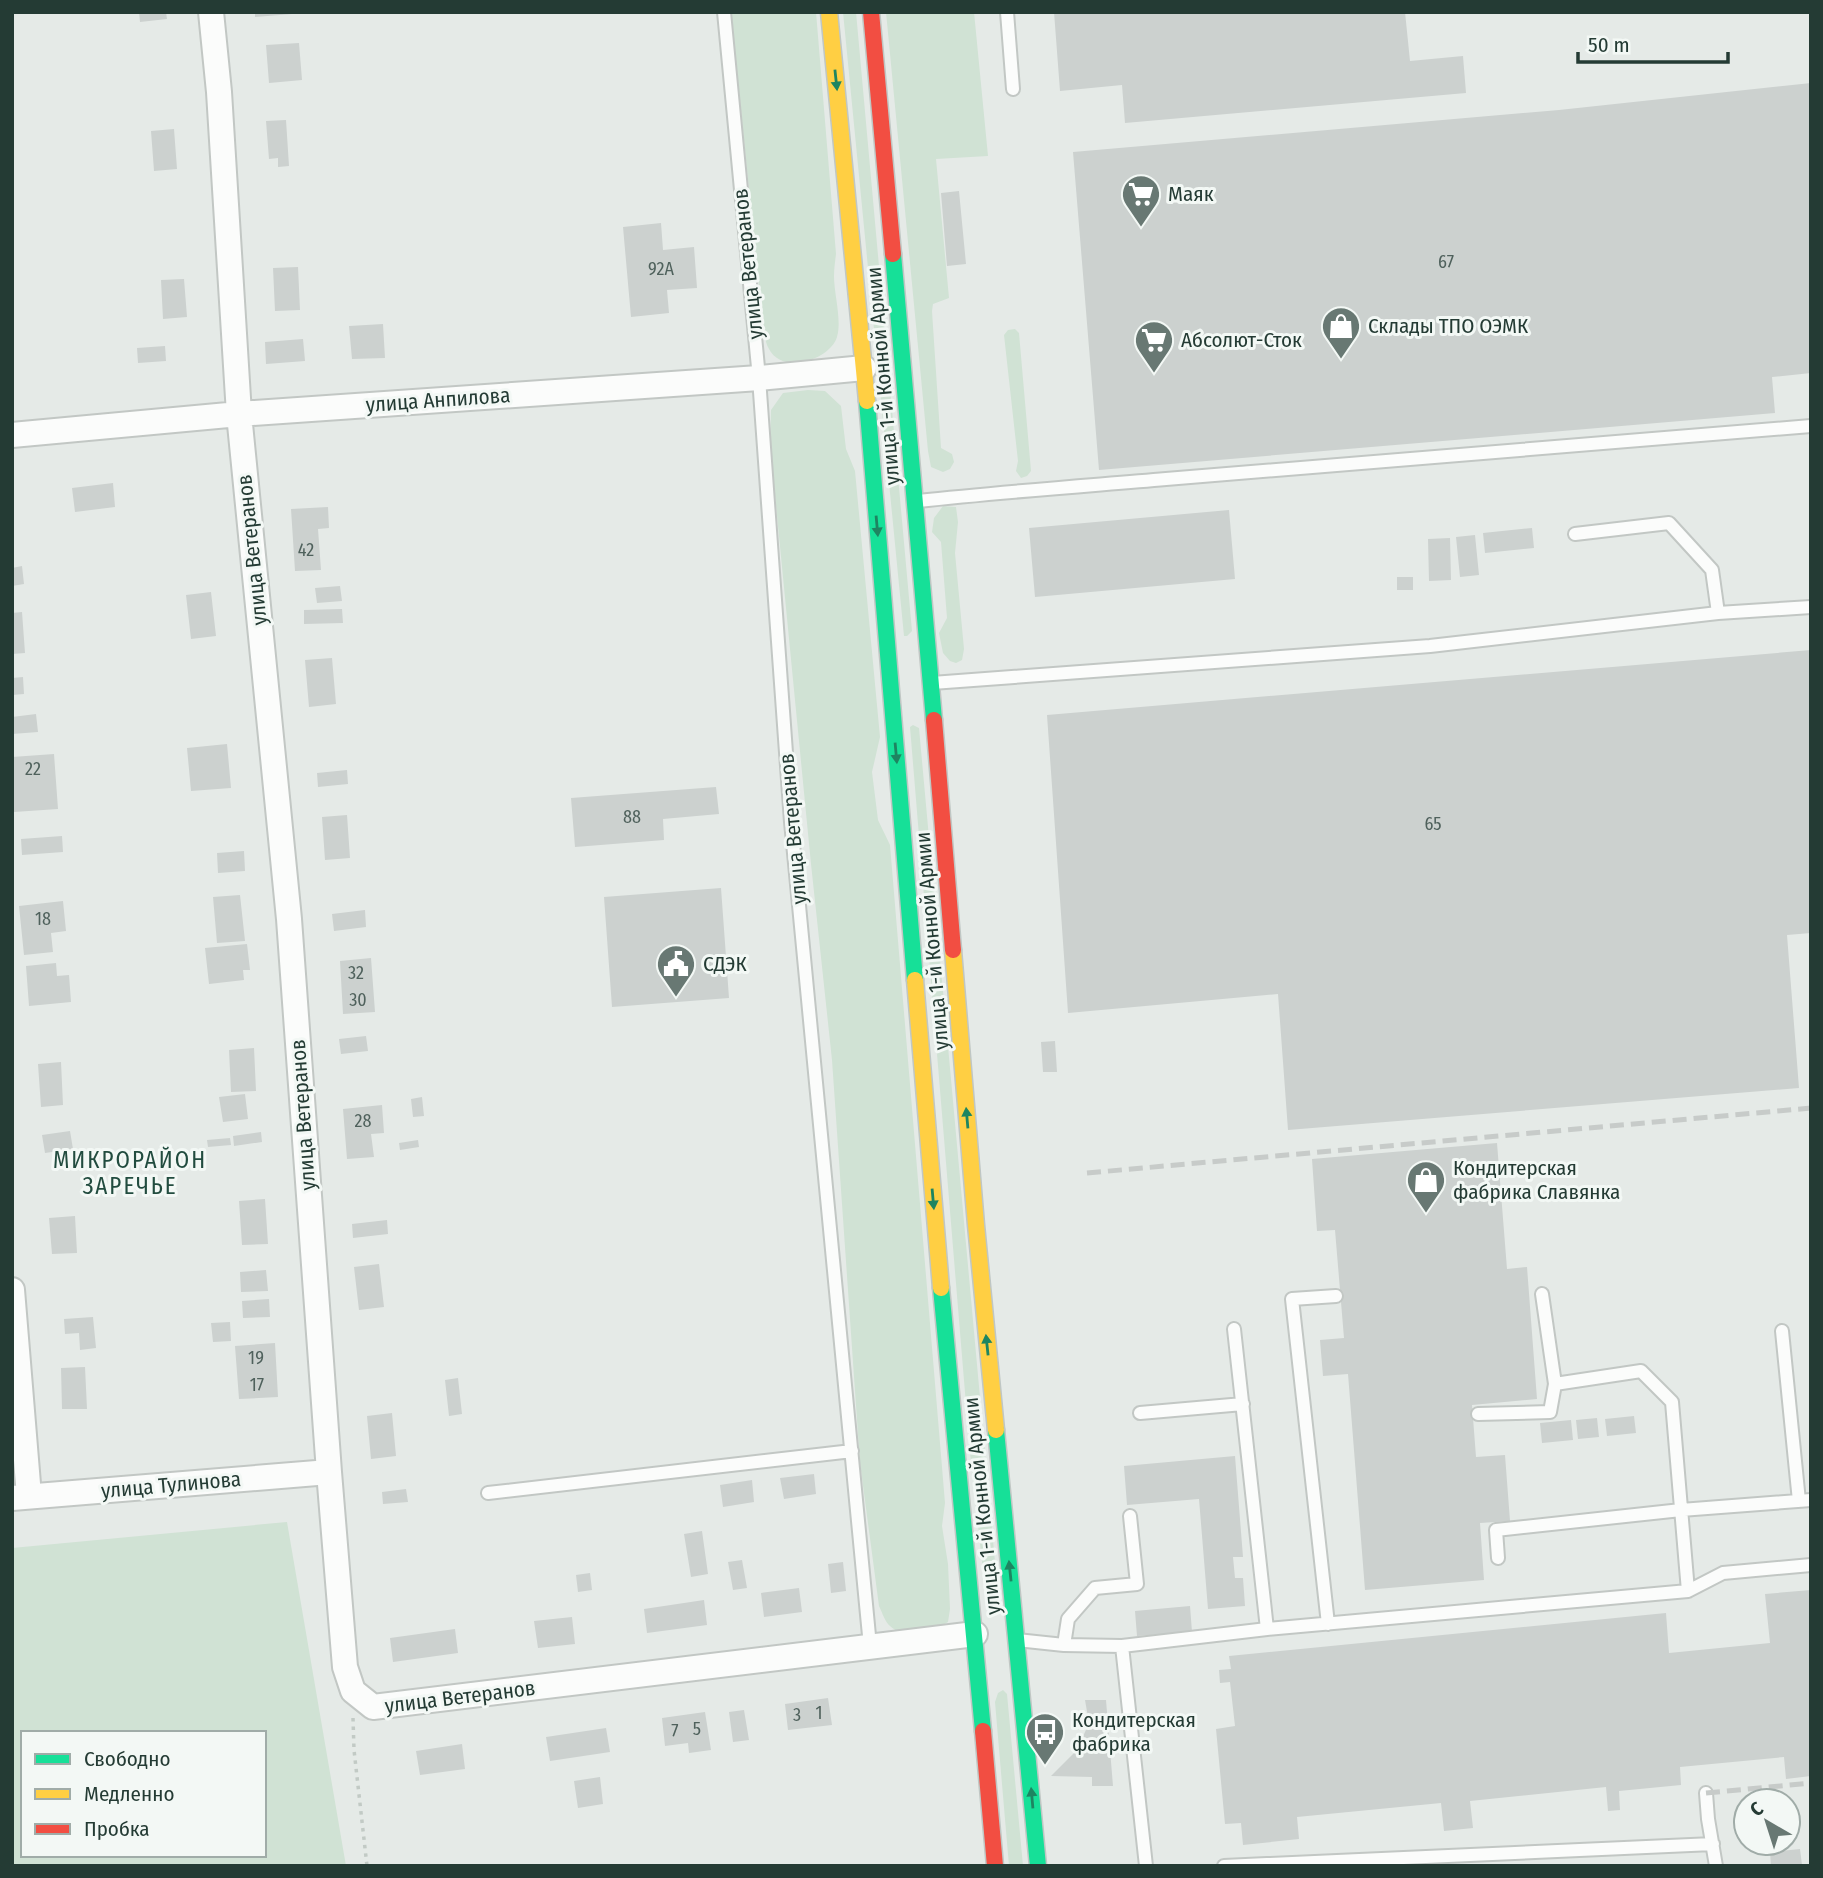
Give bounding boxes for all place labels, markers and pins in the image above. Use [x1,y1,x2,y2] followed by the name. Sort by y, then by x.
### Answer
[1120,173,1162,228] supermarket icon: Маяк
[1168,181,1214,207] place label: Маяк
[1320,305,1362,360] shop icon: Склады ТПО ОЭМК
[1368,313,1529,339] place label: Склады ТПО ОЭМК
[1133,319,1175,374] supermarket icon: Абсолют-Сток
[1181,327,1302,353] place label: Абсолют-Сток
[655,943,697,998] public building icon: СДЭК
[703,951,747,977] place label: СДЭК
[1453,1155,1620,1205] place label: Кондитерская фабрика Славянка
[1405,1159,1447,1214] shop icon: Кондитерская фабрика Славянка
[1072,1707,1196,1757] place label: Кондитерская фабрика
[1024,1711,1066,1766] bus stop icon: Кондитерская фабрика

